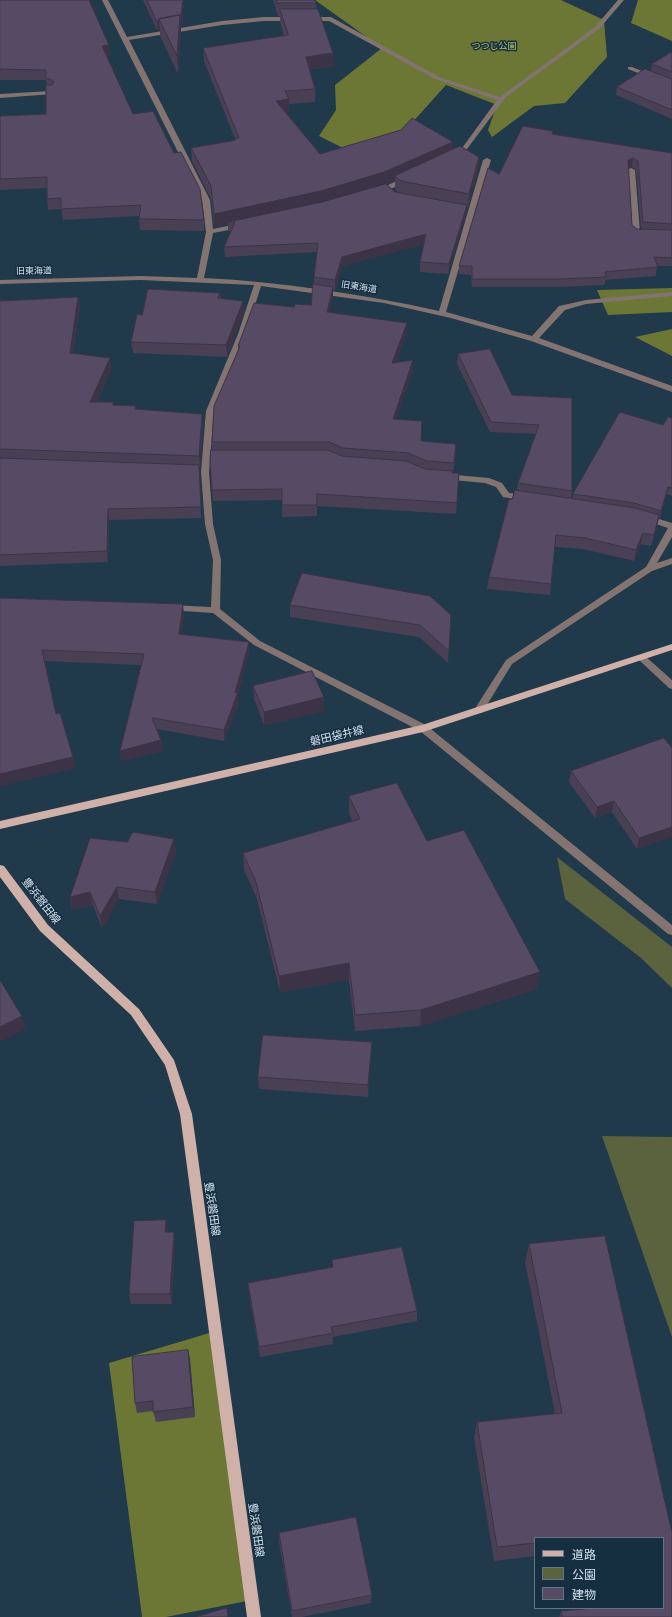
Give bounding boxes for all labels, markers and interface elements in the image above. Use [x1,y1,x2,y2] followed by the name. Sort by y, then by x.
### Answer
[472,41,516,51] park label: つつじ公園
[16,265,52,277] street label: 旧東海道
[340,279,378,295] street label: 旧東海道
[309,723,365,749] street label: 磐田袋井線
[19,875,63,927] street label: 豊浜磐田線
[202,1181,222,1237] street label: 豊浜磐田線
[246,1502,266,1558] street label: 豊浜磐田線
[534,1537,664,1609] legend
[572,1548,596,1562] text: 道路
[572,1568,596,1582] text: 公園
[572,1588,596,1602] text: 建物

